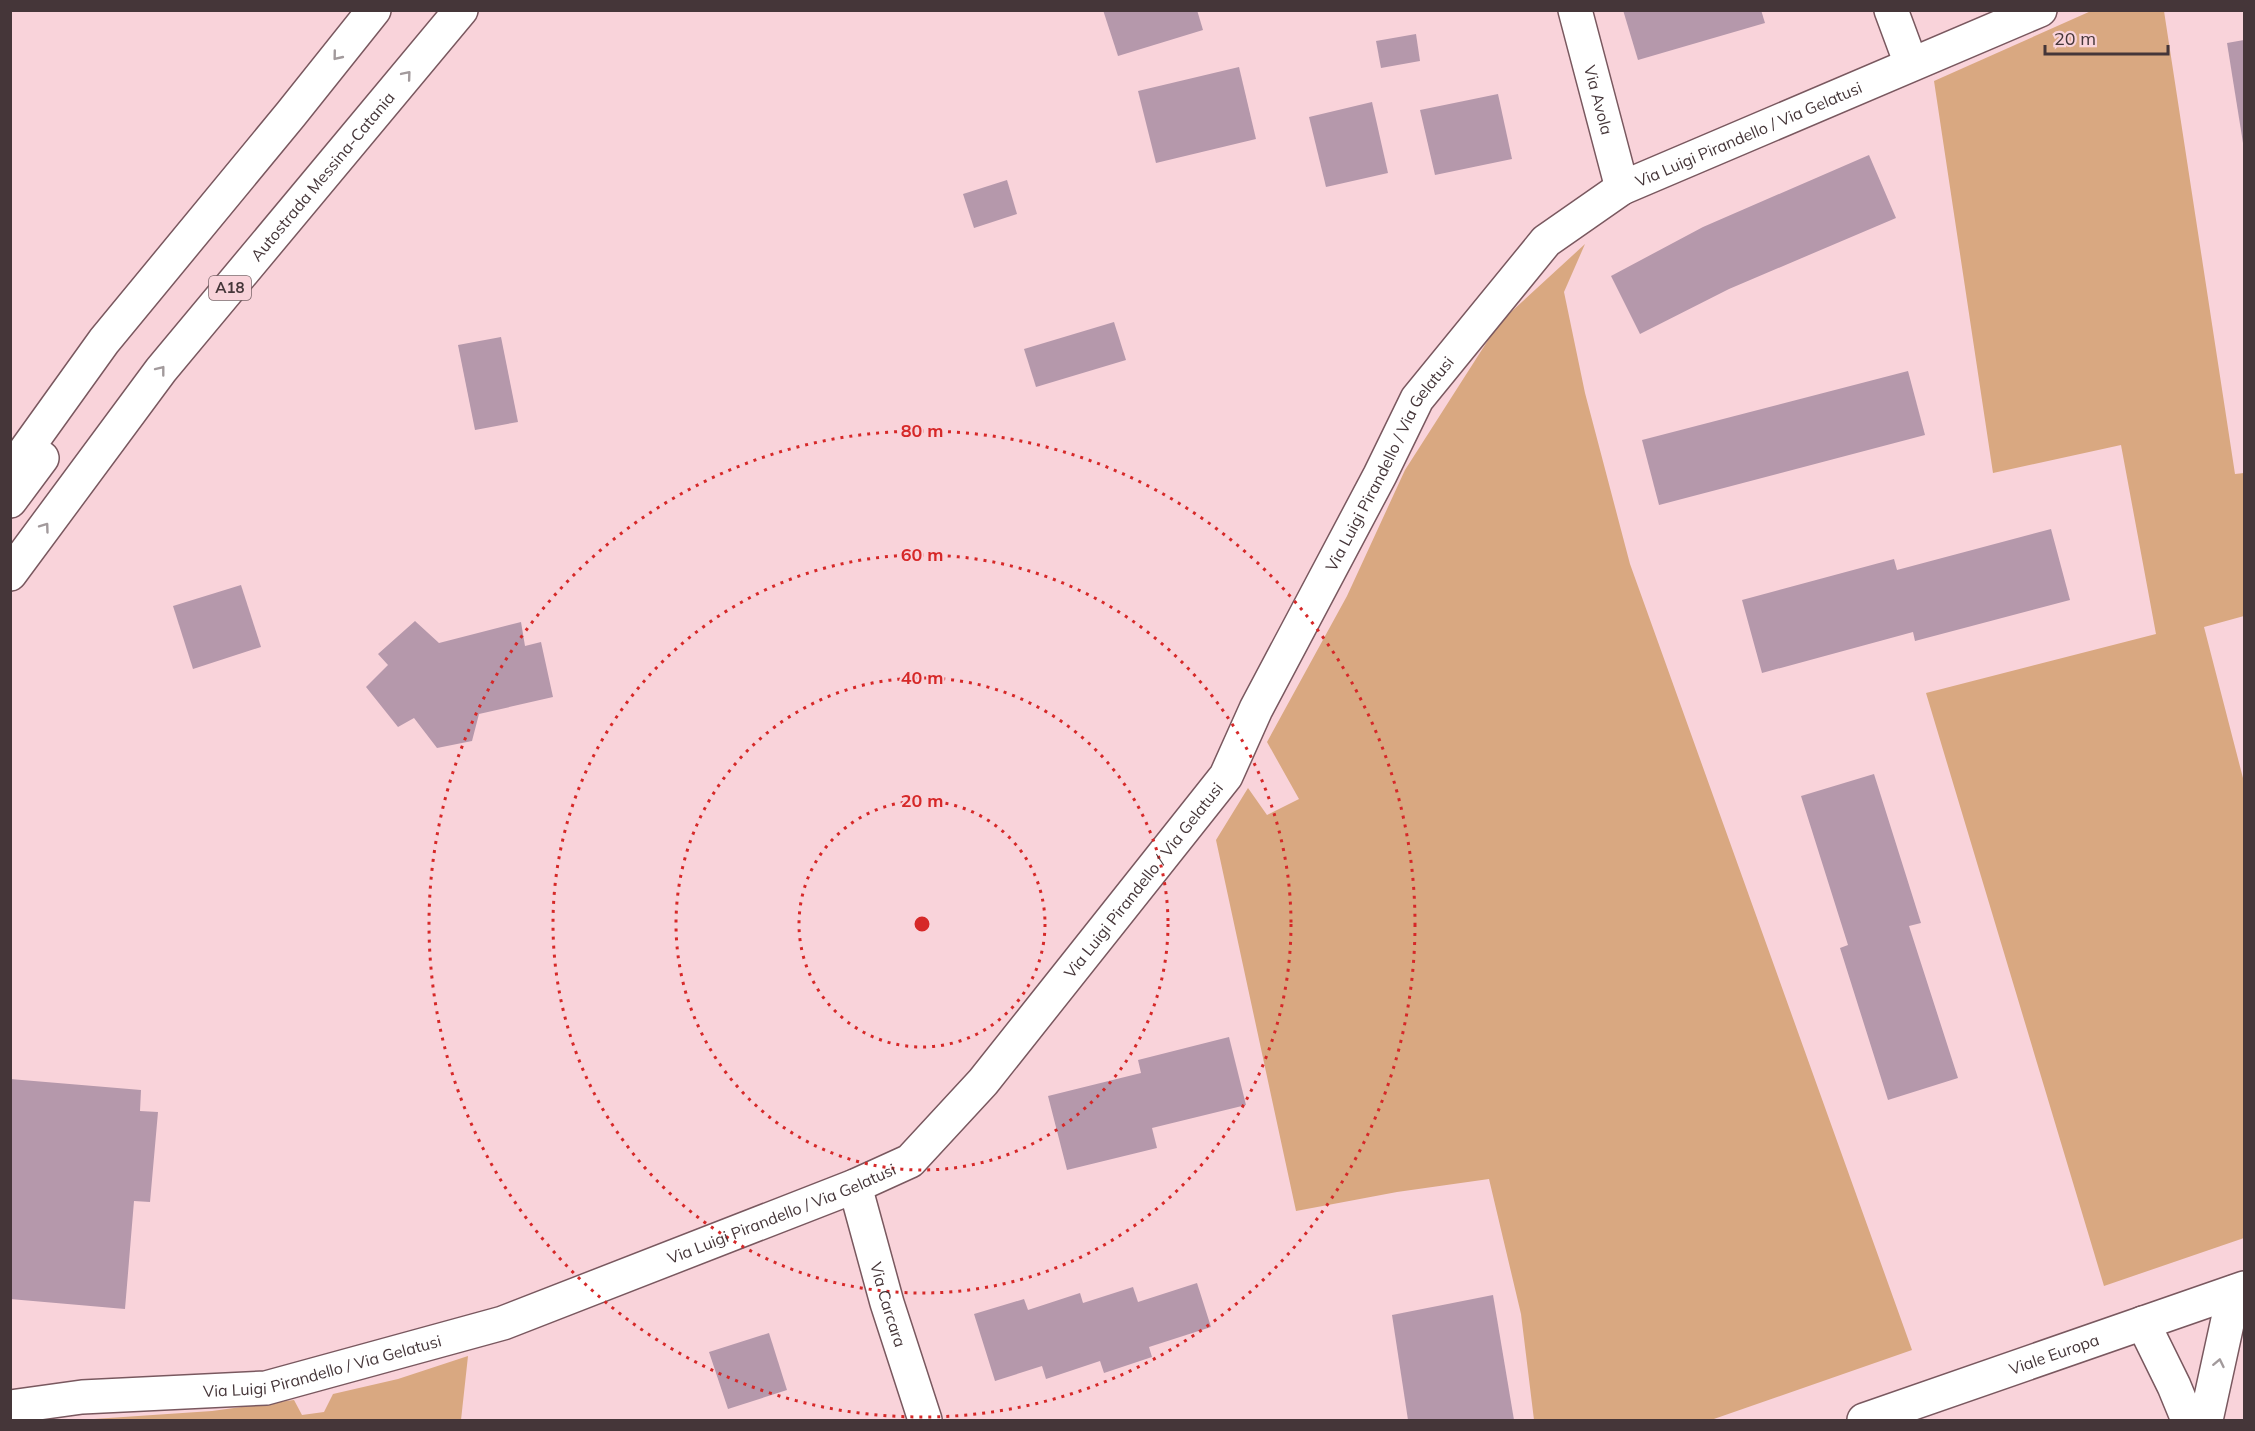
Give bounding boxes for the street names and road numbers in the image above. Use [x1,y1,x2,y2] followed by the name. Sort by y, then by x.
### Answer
[1580,63,1617,137] street label: Via Avola
[1632,77,1865,191] street label: Via Luigi Pirandello / Via Gelatusi
[246,88,399,265] street label: Autostrada Messina-Catania
[209,276,251,300] road number: A18
[1321,352,1458,575] street label: Via Luigi Pirandello / Via Gelatusi
[1059,778,1227,982] street label: Via Luigi Pirandello / Via Gelatusi
[665,1159,899,1268] street label: Via Luigi Pirandello / Via Gelatusi
[866,1260,911,1349] street label: Via Carcara
[2006,1329,2102,1379] street label: Viale Europa
[203,1330,443,1401] street label: Via Luigi Pirandello / Via Gelatusi

